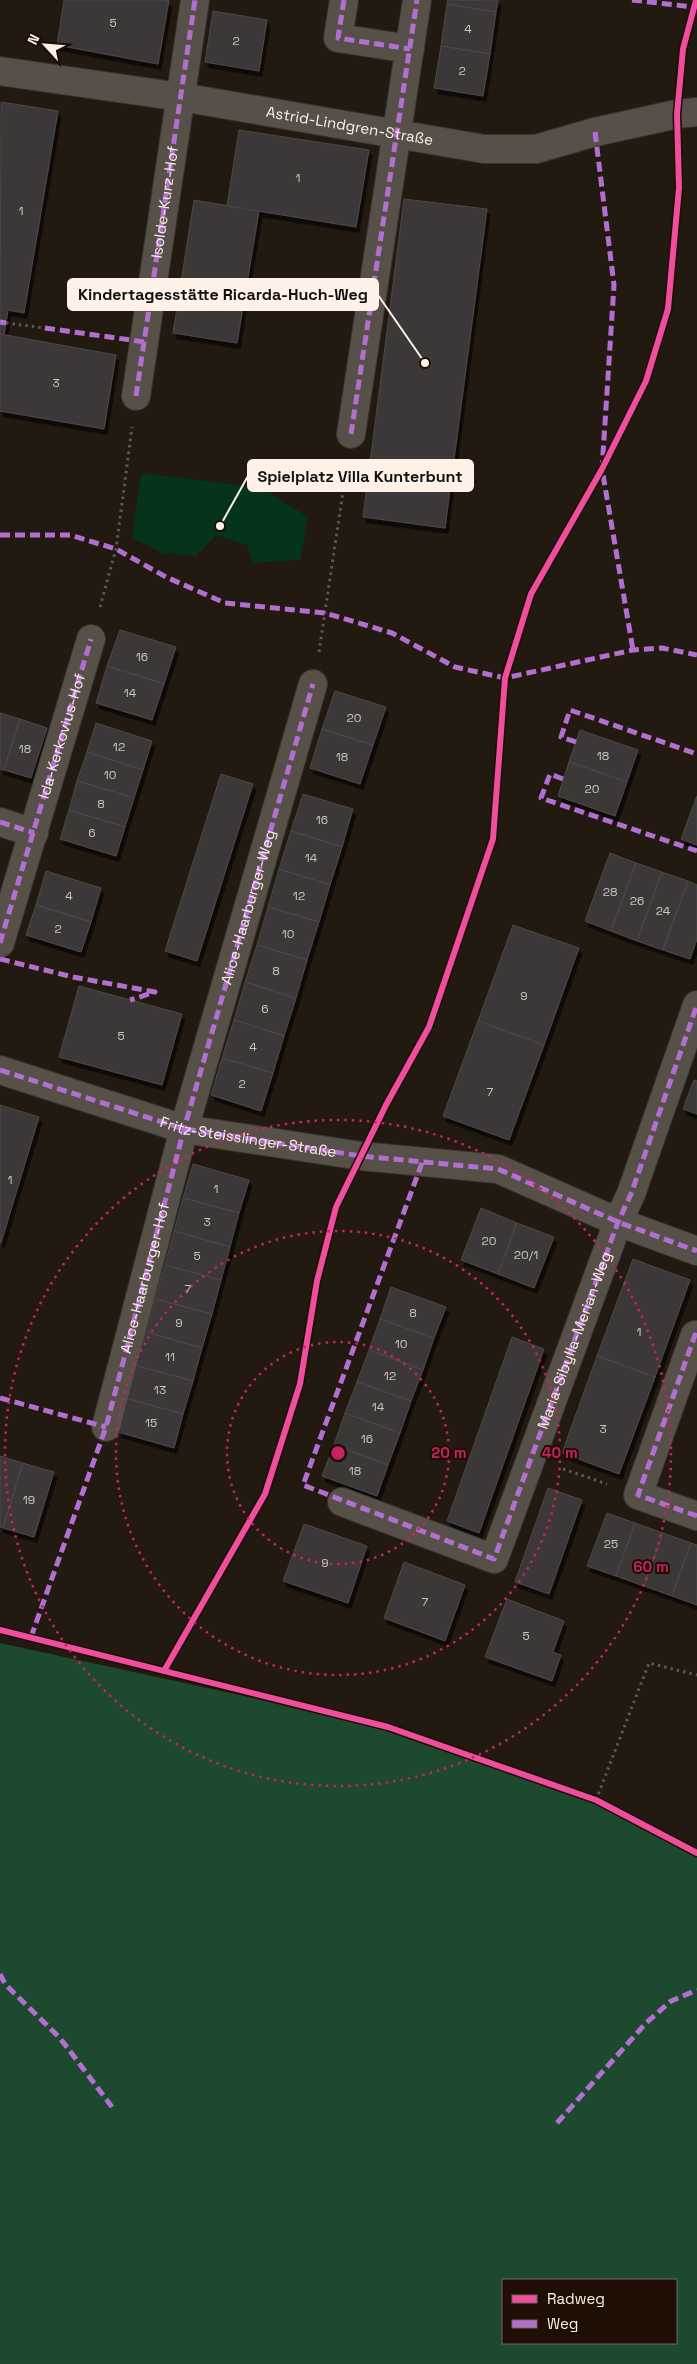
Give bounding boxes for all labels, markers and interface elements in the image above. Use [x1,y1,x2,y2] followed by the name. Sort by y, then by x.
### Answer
[109,15,117,31] house number: 5
[20,20,70,70] north arrow
[464,21,472,37] house number: 4
[23,31,43,47] text: N
[232,33,240,49] house number: 2
[458,63,466,79] house number: 2
[265,102,435,149] street label: Astrid-Lindgren-Straße
[147,144,182,260] street label: Isolde-Kurz-Hof
[295,170,301,186] house number: 1
[18,203,24,219] house number: 1
[68,279,378,310] callout: Kindertagesstätte Ricarda-Huch-Weg
[78,284,368,305] text: Kindertagesstätte Ricarda-Huch-Weg
[52,375,60,391] house number: 3
[248,460,473,491] callout: Spielplatz Villa Kunterbunt
[257,466,463,487] text: Spielplatz Villa Kunterbunt
[136,649,148,665] house number: 16
[34,671,89,801] street label: Ida-Kerkovius-Hof
[124,685,137,701] house number: 14
[347,710,361,726] house number: 20
[113,739,125,755] house number: 12
[19,741,31,757] house number: 18
[597,748,609,764] house number: 18
[336,749,348,765] house number: 18
[104,767,116,783] house number: 10
[585,781,599,797] house number: 20
[97,796,105,812] house number: 8
[316,812,328,828] house number: 16
[88,825,96,841] house number: 6
[216,827,279,987] street label: Alice-Haarburger-Weg
[305,850,318,866] house number: 14
[603,884,617,900] house number: 28
[65,888,73,904] house number: 4
[293,888,305,904] house number: 12
[630,893,644,909] house number: 26
[656,903,671,919] house number: 24
[54,921,62,937] house number: 2
[282,926,294,942] house number: 10
[272,963,280,979] house number: 8
[520,988,528,1004] house number: 9
[261,1001,269,1017] house number: 6
[117,1028,125,1044] house number: 5
[249,1039,257,1055] house number: 4
[238,1076,246,1092] house number: 2
[487,1084,494,1100] house number: 7
[158,1112,338,1161] street label: Fritz-Steisslinger-Straße
[7,1172,13,1188] house number: 1
[213,1181,219,1197] house number: 1
[116,1200,173,1355] street label: Alice-Haarburger-Hof
[203,1214,211,1230] house number: 3
[482,1233,496,1249] house number: 20
[514,1247,538,1263] house number: 20/1
[193,1248,201,1264] house number: 5
[533,1249,615,1432] street label: Maria-Sibylla-Merian-Weg
[185,1281,192,1297] house number: 7
[409,1305,417,1321] house number: 8
[175,1315,183,1331] house number: 9
[636,1324,642,1340] house number: 1
[395,1336,407,1352] house number: 10
[165,1349,175,1365] house number: 11
[384,1368,396,1384] house number: 12
[154,1382,166,1398] house number: 13
[372,1399,385,1415] house number: 14
[145,1415,157,1431] house number: 15
[599,1421,607,1437] house number: 3
[361,1431,373,1447] house number: 16
[431,1443,467,1462] text: 20 m
[542,1443,578,1462] text: 40 m
[329,1444,347,1462] centre of rings
[349,1463,361,1479] house number: 18
[23,1492,35,1508] house number: 19
[604,1536,618,1552] house number: 25
[321,1555,329,1571] house number: 9
[633,1557,669,1576] text: 60 m
[422,1594,429,1610] house number: 7
[522,1628,530,1644] house number: 5
[502,2279,677,2344] legend
[547,2289,605,2308] text: Radweg
[547,2314,578,2333] text: Weg

